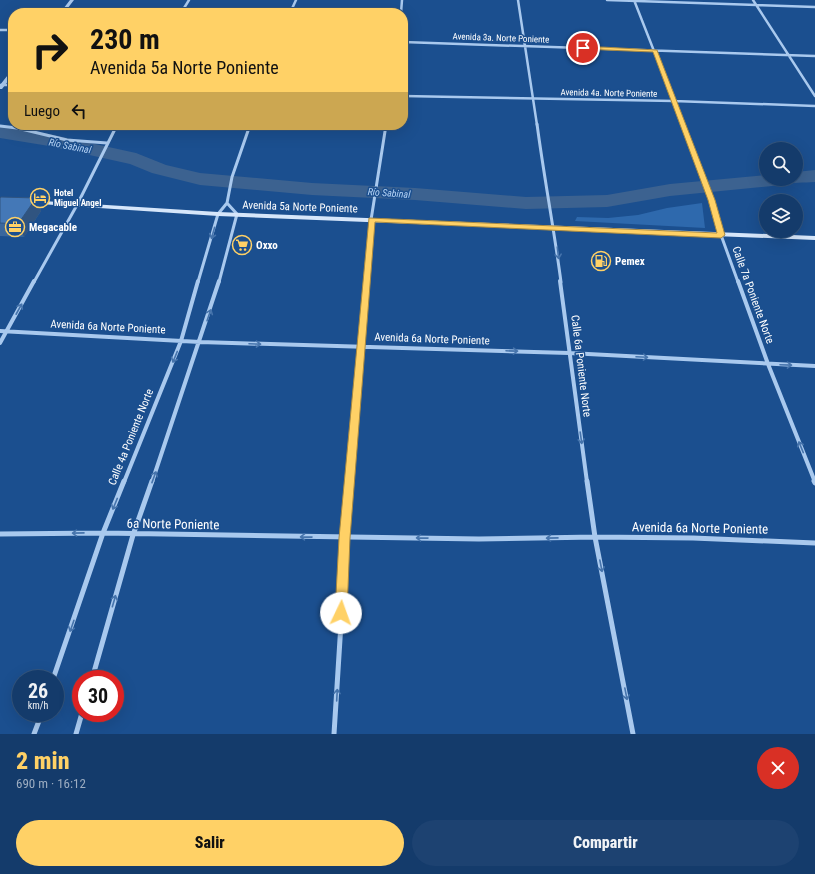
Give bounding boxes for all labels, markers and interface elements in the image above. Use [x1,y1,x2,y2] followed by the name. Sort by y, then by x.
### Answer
[90,23,160,56] text: 230 m
[24,24,76,76] icon: right
[452,31,550,45] street label: Avenida 3a. Norte Poniente
[566,31,600,65] pin
[572,37,594,59] icon: arrive
[90,57,279,78] text: Avenida 5a Norte Poniente
[561,87,657,99] street label: Avenida 4a. Norte Poniente
[68,100,90,122] icon: left
[24,102,60,120] text: Luego
[48,137,93,156] water label: Río Sabinal
[759,142,803,238] map controls
[759,142,803,186] button: search
[367,186,412,200] water label: Río Sabinal
[29,187,51,209] hotel icon: Hotel Miguel Angel
[54,188,101,208] place label: Hotel Miguel Angel
[759,194,803,238] button: layers
[242,198,358,216] street label: Avenida 5a Norte Poniente
[4,216,26,238] office icon: Megacable
[29,221,77,234] place label: Megacable
[209,226,216,239] one-way arrow
[231,234,253,256] supermarket icon: Oxxo
[256,239,278,252] place label: Oxxo
[729,245,777,345] street label: Calle 7a Poniente Norte
[554,246,561,259] one-way arrow
[590,250,612,272] fuel station icon: Pemex
[615,255,645,268] place label: Pemex
[16,303,24,315] one-way arrow
[206,308,213,321] one-way arrow
[568,314,594,418] street label: Calle 6a Poniente Norte
[50,317,166,337] street label: Avenida 6a Norte Poniente
[374,330,490,348] street label: Avenida 6a Norte Poniente
[248,340,261,347] one-way arrow
[506,347,519,355] one-way arrow
[170,351,178,363] one-way arrow
[635,353,648,361] one-way arrow
[779,361,792,369] one-way arrow
[106,387,156,487] street label: Calle 4a Poniente Norte
[577,431,585,444] one-way arrow
[796,442,804,454] one-way arrow
[150,472,158,484] one-way arrow
[111,497,119,509] one-way arrow
[127,516,219,532] street label: 6a Norte Poniente
[632,519,768,537] street label: Avenida 6a Norte Poniente
[72,529,85,537] one-way arrow
[300,533,313,541] one-way arrow
[546,534,559,542] one-way arrow
[416,535,429,542] one-way arrow
[597,560,605,573] one-way arrow
[320,592,362,634] position arrow
[111,595,118,608] one-way arrow
[67,620,75,632] one-way arrow
[72,670,124,722] speed limit sign: 30
[28,679,48,703] text: 26
[622,687,630,700] one-way arrow
[333,689,340,702] one-way arrow
[28,700,48,711] text: km/h
[16,747,70,775] text: 2 min
[757,747,799,789] button: close
[16,776,86,791] text: 690 m · 16:12
[16,820,404,866] button: Salir
[412,820,799,866] button: Compartir

